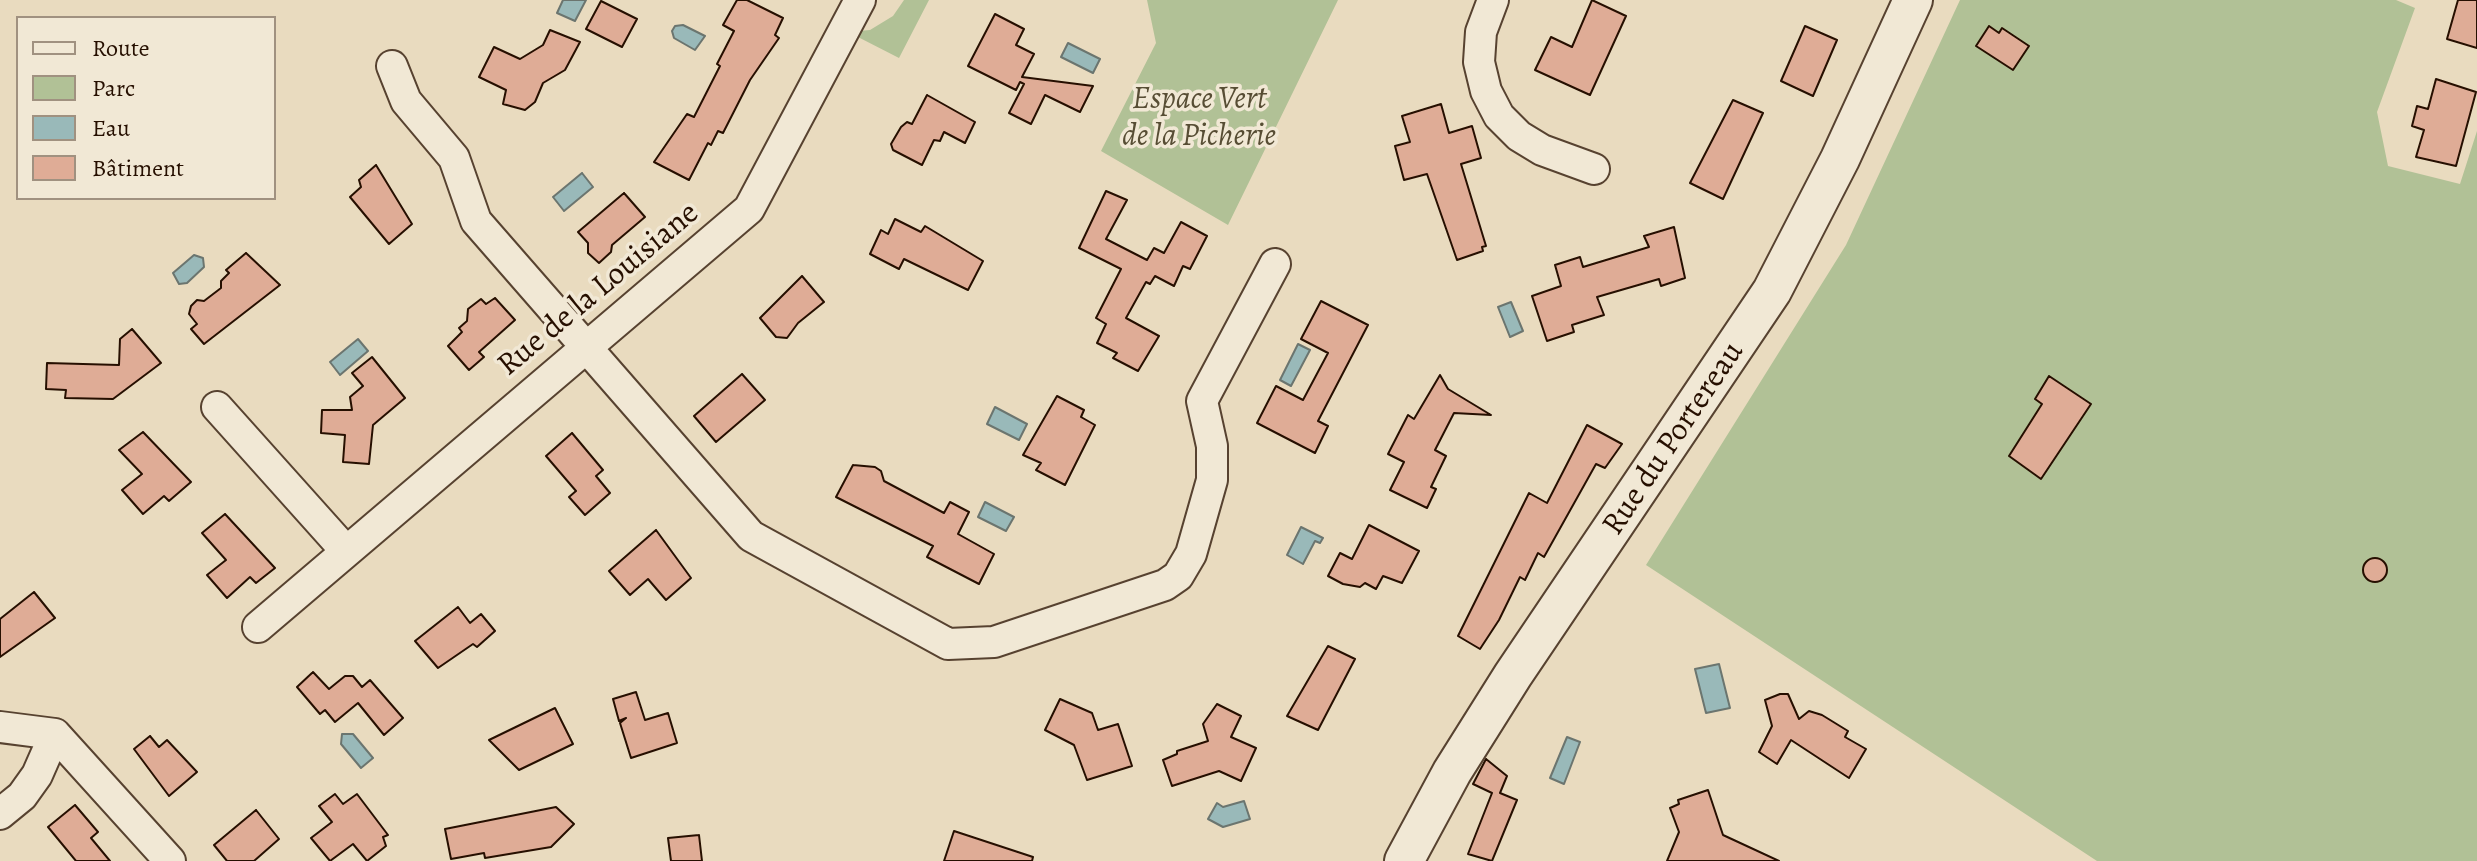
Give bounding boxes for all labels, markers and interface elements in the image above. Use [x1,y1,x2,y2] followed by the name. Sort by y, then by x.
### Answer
[16,16,276,200] legend
[92,32,150,64] text: Route
[92,72,135,104] text: Parc
[1122,81,1276,156] park label: Espace Vert de la Picherie
[92,112,130,144] text: Eau
[92,152,184,184] text: Bâtiment
[491,195,707,385] street label: Rue de la Louisiane
[1595,335,1753,543] street label: Rue du Portereau

